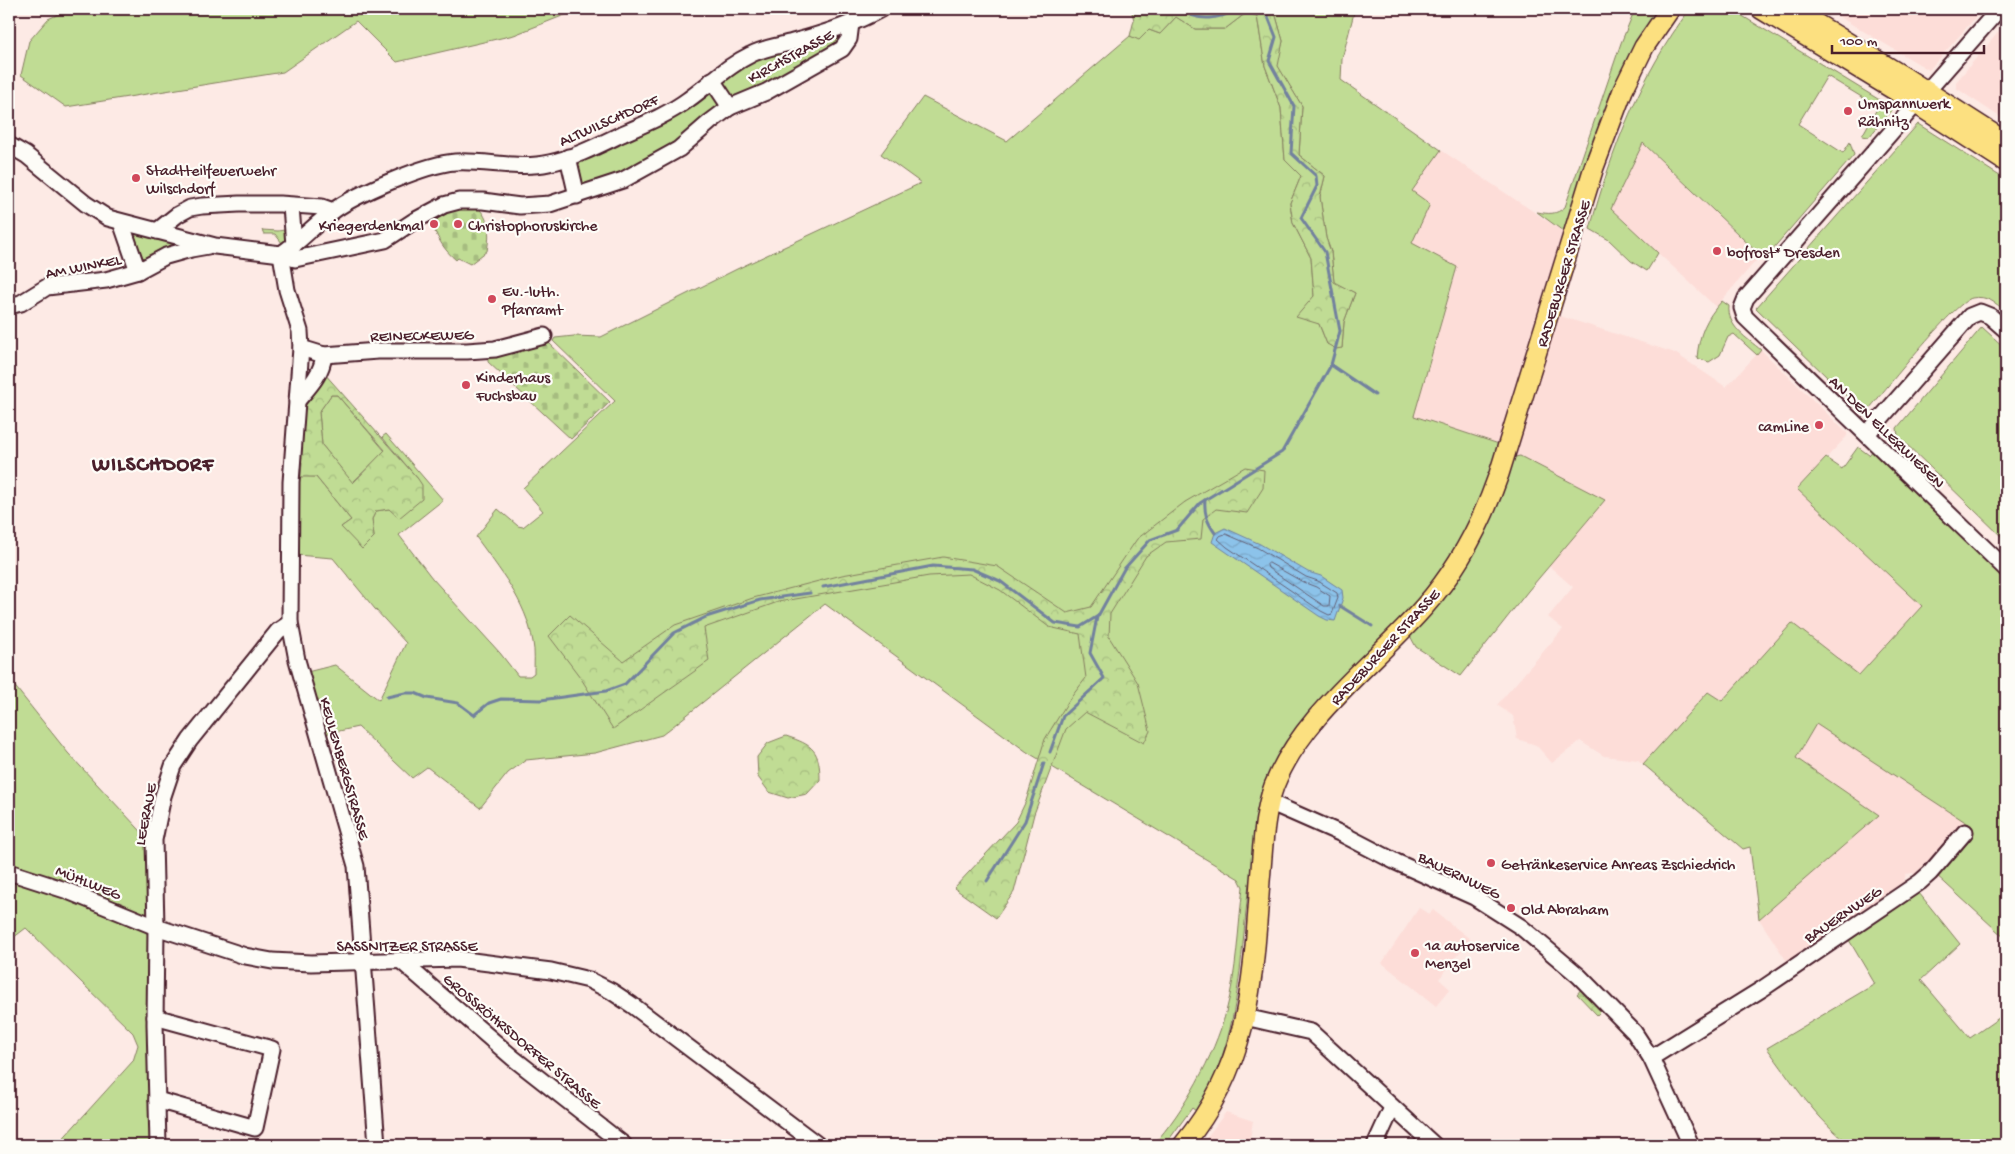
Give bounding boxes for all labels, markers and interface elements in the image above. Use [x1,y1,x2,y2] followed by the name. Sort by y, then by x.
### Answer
[1832,22,1985,54] scale bar
[746,26,839,89] street label: KIRCHSTRASSE
[1839,33,1878,51] text: 100 m
[557,92,663,153] street label: ALTWILSCHDORF
[1858,96,1952,133] place label: Umspannwerk Rähnitz
[1842,105,1854,117] marker: Umspannwerk Rähnitz
[146,163,277,200] place label: Stadtteilfeuerwehr Wilschdorf
[130,172,142,184] marker: Stadtteilfeuerwehr Wilschdorf
[1534,197,1597,350] street label: RADEBURGER STRASSE
[319,218,424,237] place label: Kriegerdenkmal
[428,218,440,230] marker: Kriegerdenkmal
[452,218,464,230] marker: Christophoruskirche
[468,218,598,237] place label: Christophoruskirche
[1711,245,1723,257] marker: bofrost* Dresden
[1727,245,1840,264] place label: bofrost* Dresden
[44,252,124,285] street label: AM WINKEL
[501,284,564,321] place label: Ev.-luth. Pfarramt
[486,293,498,305] marker: Ev.-luth. Pfarramt
[370,327,475,348] street label: REINECKEWEG
[475,370,551,407] place label: Kinderhaus Fuchsbau
[1824,373,1947,494] street label: AN DEN ELLERWIESEN
[460,379,472,391] marker: Kinderhaus Fuchsbau
[1758,419,1810,438] place label: camLine
[1813,419,1825,431] marker: camLine
[91,454,215,479] district label: WILSCHDORF
[1328,585,1446,711] street label: RADEBURGER STRASSE
[313,696,372,843] street label: KEULENBERGSTRASSE
[132,781,163,847] street label: LEERAUE
[1413,849,1504,906] street label: BAUERNWEG
[1485,857,1497,869] marker: Getränkeservice Anreas Zschiedrich
[1501,857,1736,876] place label: Getränkeservice Anreas Zschiedrich
[52,863,124,906] street label: MÜHLWEG
[1801,883,1887,949] street label: BAUERNWEG
[1505,902,1517,914] marker: Old Abraham
[1521,902,1609,921] place label: Old Abraham
[1424,938,1520,975] place label: 1a autoservice Menzel
[337,939,478,958] street label: SASSNITZER STRASSE
[1409,947,1421,959] marker: 1a autoservice Menzel
[438,971,605,1115] street label: GROSSRÖHRSDORFER STRASSE

